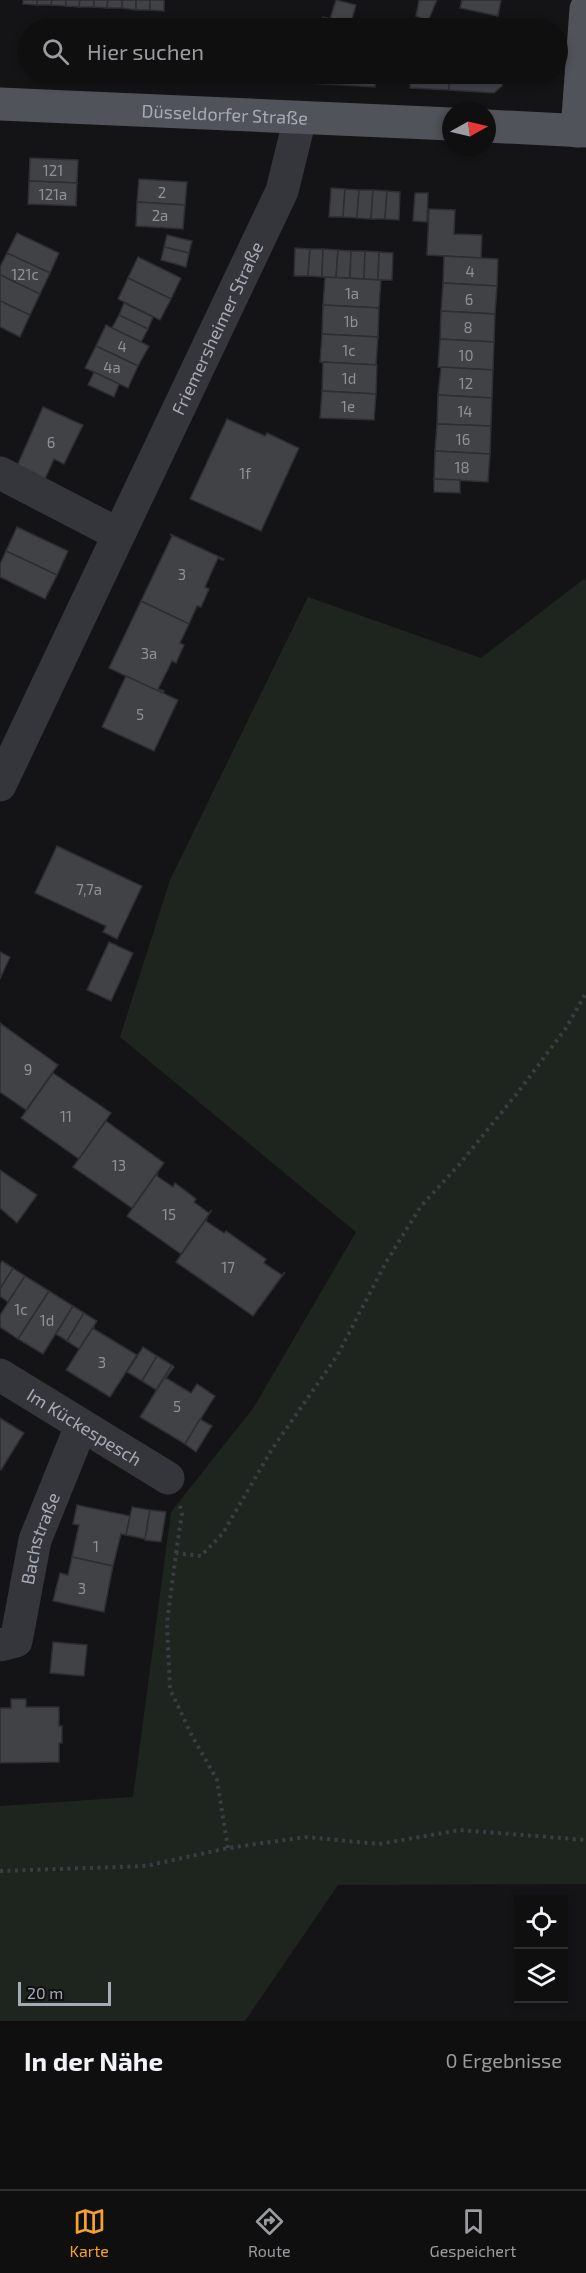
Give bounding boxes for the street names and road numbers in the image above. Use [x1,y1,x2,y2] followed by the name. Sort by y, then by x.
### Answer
[141,99,308,129] street label: Düsseldorfer Straße
[166,238,268,418] street label: Friemersheimer Straße
[23,1383,146,1470] street label: Im Kückespesch
[16,1489,64,1586] street label: Bachstraße

